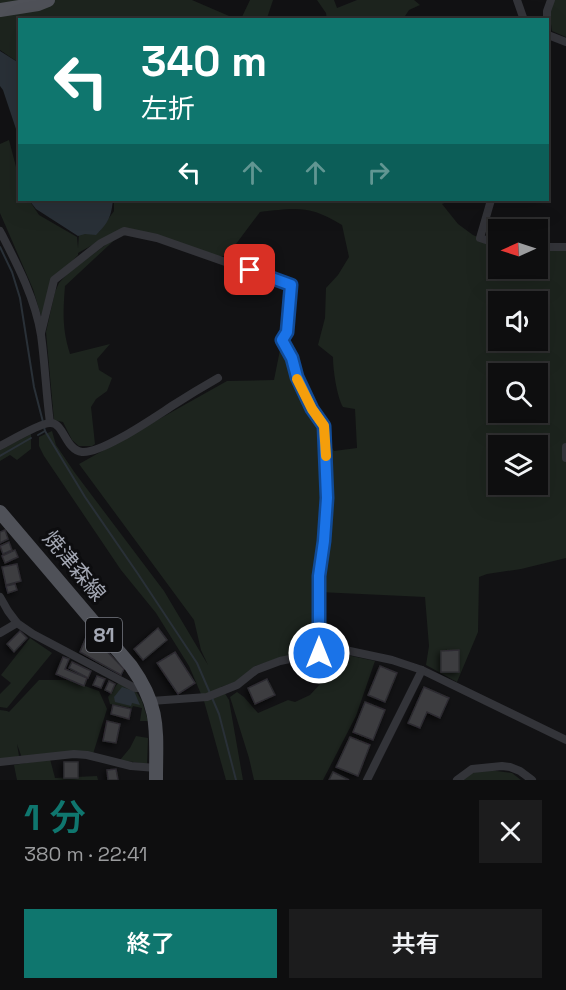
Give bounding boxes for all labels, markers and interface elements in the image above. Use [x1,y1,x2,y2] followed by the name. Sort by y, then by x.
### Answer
[141,35,267,88] text: 340 m
[42,42,120,120] icon: left
[141,91,195,126] text: 左折
[173,156,206,189] icon: left
[236,156,269,189] icon: ahead
[299,156,332,189] icon: ahead
[362,156,395,189] icon: right
[488,219,548,279] north arrow
[488,219,548,495] map controls
[224,244,275,295] pin
[233,253,266,286] icon: arrive
[488,291,548,351] button: sound
[488,363,548,423] button: search
[488,435,548,495] button: layers
[37,525,112,607] street label: 焼津森線
[86,618,122,652] road number: 81
[287,621,351,685] position arrow
[24,795,85,841] text: 1 分
[479,800,542,863] button: close
[24,841,147,867] text: 380 m · 22:41
[24,909,277,978] button: 終了
[289,909,542,978] button: 共有

